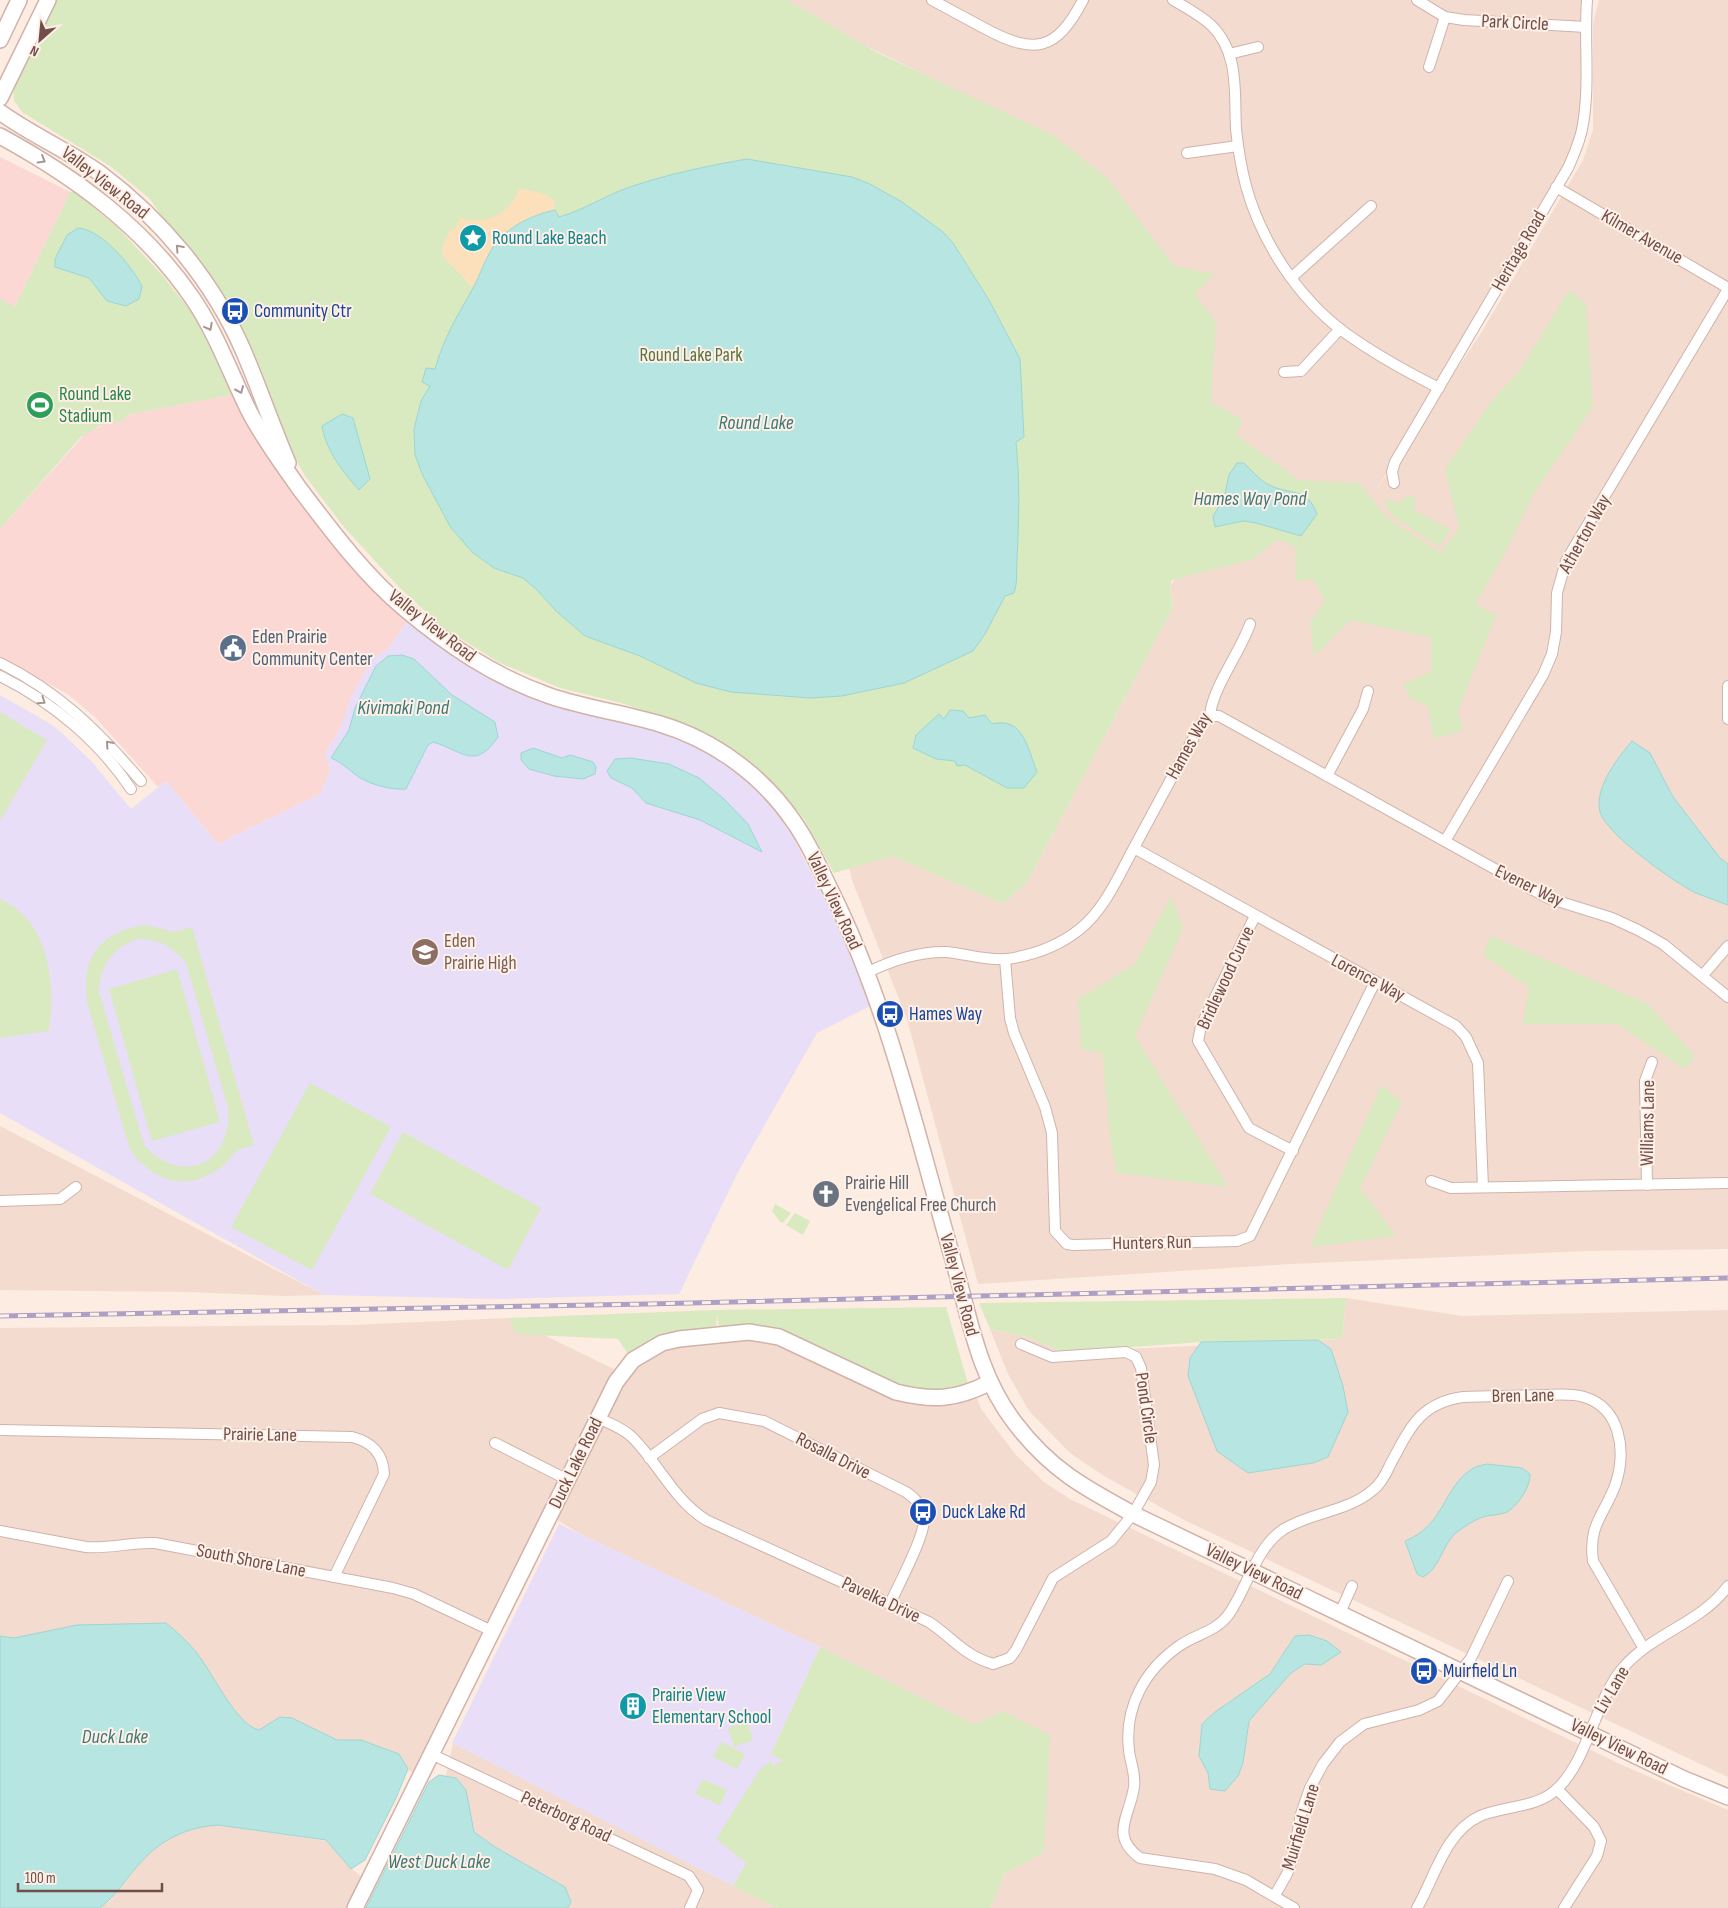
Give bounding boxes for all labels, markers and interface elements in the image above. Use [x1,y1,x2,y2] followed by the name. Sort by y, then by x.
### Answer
[1481,10,1549,36] street label: Park Circle
[15,15,65,65] north arrow
[27,42,42,60] text: N
[56,142,154,224] street label: Valley View Road
[37,153,46,163] one-way arrow
[1597,204,1687,270] street label: Kilmer Avenue
[1487,207,1551,295] street label: Heritage Road
[458,223,488,253] place icon: Round Lake Beach
[492,227,607,250] place label: Round Lake Beach
[176,244,185,253] one-way arrow
[220,296,250,326] bus stop icon: Community Ctr
[254,300,352,323] place label: Community Ctr
[203,322,213,331] one-way arrow
[639,344,743,367] park label: Round Lake Park
[59,383,131,428] place label: Round Lake Stadium
[233,385,244,394] one-way arrow
[25,390,55,420] sports icon: Round Lake Stadium
[719,411,794,435] water label: Round Lake
[1194,487,1307,511] water label: Hames Way Pond
[1553,490,1616,578] street label: Atherton Way
[383,585,481,667] street label: Valley View Road
[252,626,373,671] place label: Eden Prairie Community Center
[218,633,248,663] public building icon: Eden Prairie Community Center
[36,695,45,703] one-way arrow
[357,696,450,720] water label: Kivimaki Pond
[1161,708,1217,784] street label: Hames Way
[106,740,115,749] one-way arrow
[801,848,867,954] street label: Valley View Road
[1491,860,1568,913] street label: Evener Way
[1192,923,1260,1033] street label: Bridlewood Curve
[444,930,517,975] place label: Eden Prairie High
[410,937,440,967] school or university icon: Eden Prairie High
[1327,949,1409,1007] street label: Lorence Way
[875,999,905,1029] bus stop icon: Hames Way
[909,1003,983,1026] place label: Hames Way
[1636,1080,1660,1166] street label: Williams Lane
[845,1172,996,1217] place label: Prairie Hill Evengelical Free Church
[811,1179,841,1209] church icon: Prairie Hill Evengelical Free Church
[934,1231,984,1339] street label: Valley View Road
[1112,1231,1192,1255] street label: Hunters Run
[1130,1371,1162,1445] street label: Pond Circle
[1492,1384,1554,1408] street label: Bren Lane
[544,1414,608,1512] street label: Duck Lake Road
[223,1423,297,1447] street label: Prairie Lane
[792,1427,874,1485] street label: Rosalla Drive
[908,1497,938,1527] bus stop icon: Duck Lake Rd
[942,1501,1026,1524] place label: Duck Lake Rd
[194,1539,308,1583] street label: South Shore Lane
[1202,1539,1306,1605] street label: Valley View Road
[838,1572,924,1628] street label: Pavelka Drive
[1409,1656,1439,1686] bus stop icon: Muirfield Ln
[1443,1660,1517,1683] place label: Muirfield Ln
[1589,1662,1635,1718] street label: Liv Lane
[652,1684,771,1729] place label: Prairie View Elementary School
[618,1691,648,1721] building icon: Prairie View Elementary School
[1567,1714,1671,1780] street label: Valley View Road
[82,1725,148,1749] water label: Duck Lake
[1277,1781,1325,1873] street label: Muirfield Lane
[517,1786,615,1848] street label: Peterborg Road
[388,1850,491,1874] water label: West Duck Lake
[18,1860,161,1892] scale bar
[25,1869,56,1888] text: 100 m

